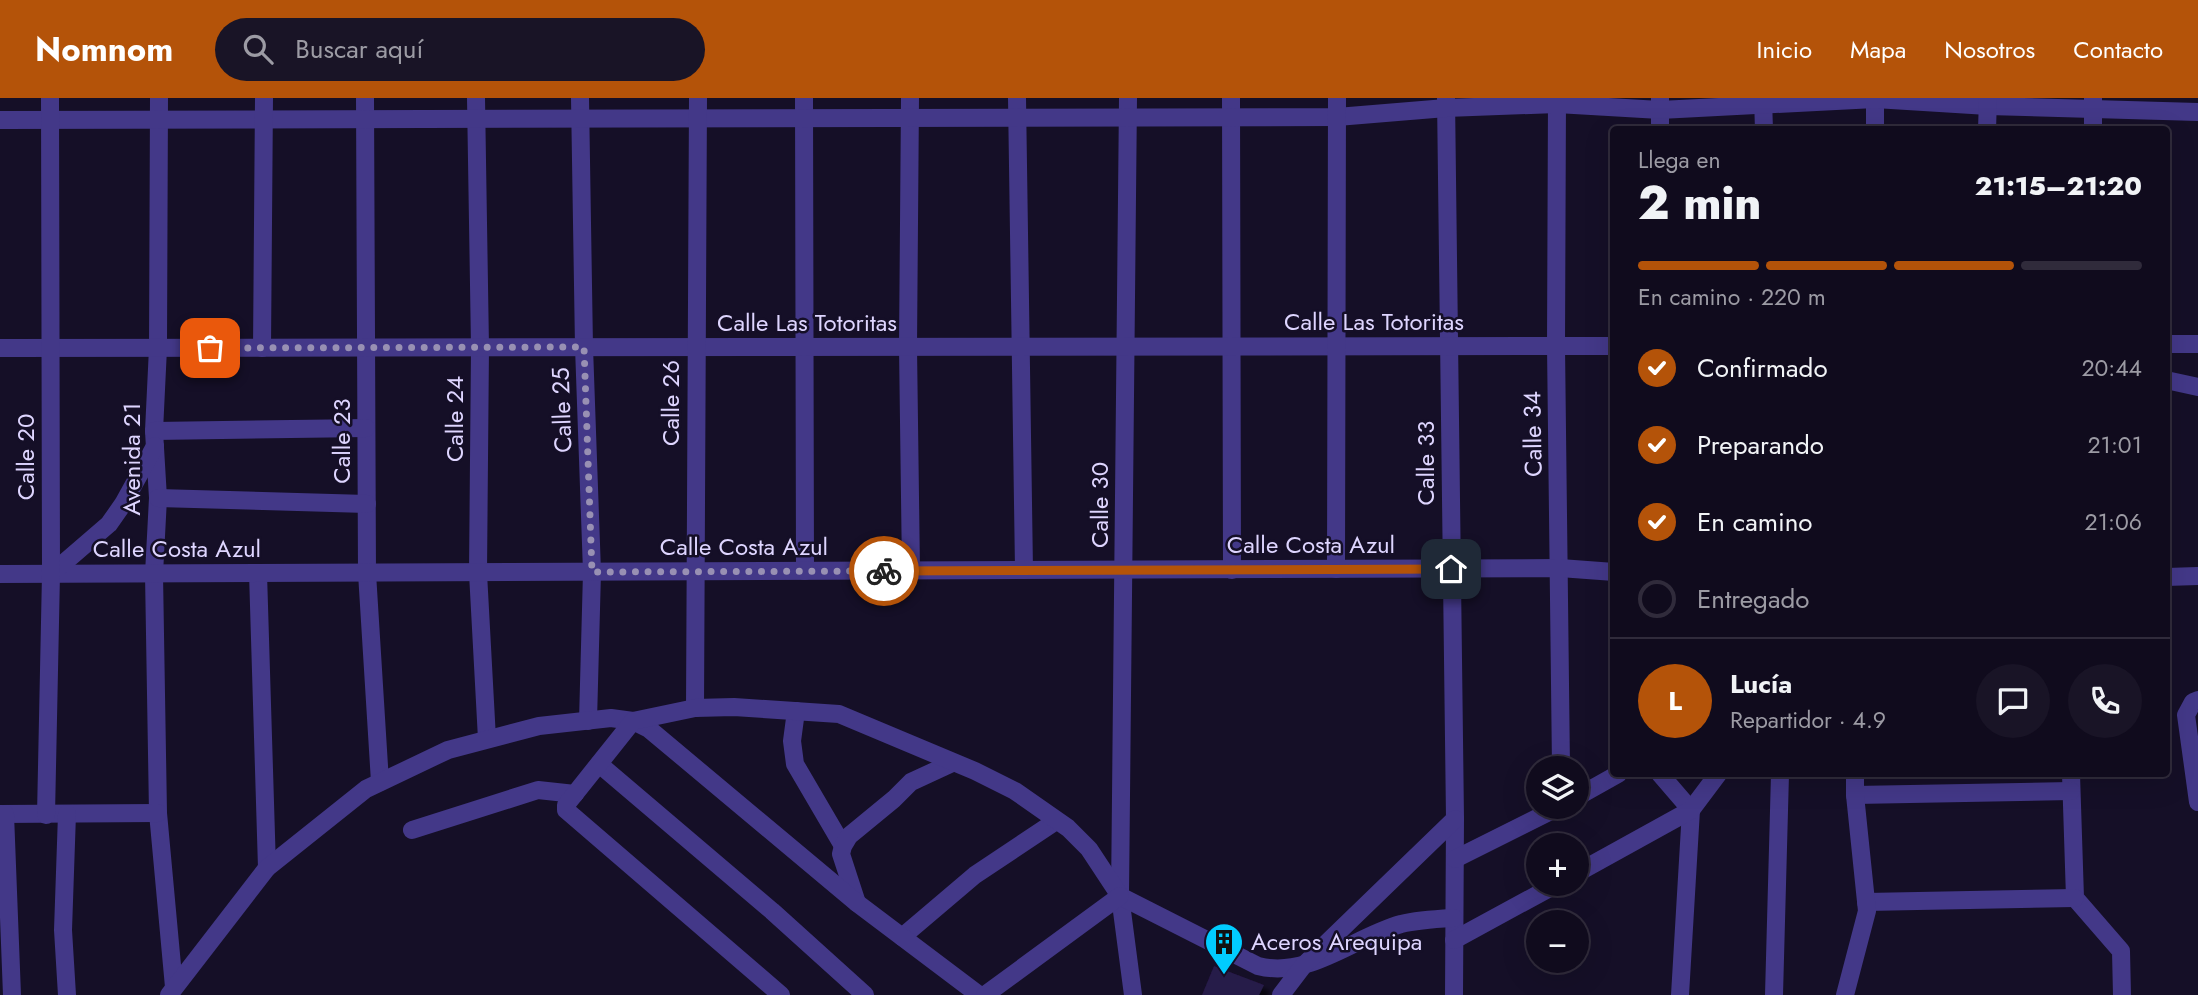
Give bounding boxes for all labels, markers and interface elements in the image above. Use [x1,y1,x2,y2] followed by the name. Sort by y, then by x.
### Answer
[215,18,705,81] search box
[35,26,173,73] text: Nomnom
[239,30,277,68] icon: search
[295,30,423,68] text: Buscar aquí
[1757,32,1812,67] text: Inicio
[1850,32,1906,67] text: Mapa
[1944,32,2035,67] text: Nosotros
[2073,32,2163,67] text: Contacto
[1638,143,1720,177] text: Llega en
[1975,167,2142,205] text: 21:15–21:20
[1638,170,1762,236] text: 2 min
[1638,280,1826,314] text: En camino · 220 m
[1284,304,1464,339] street label: Calle Las Totoritas
[717,305,897,340] street label: Calle Las Totoritas
[180,318,240,378] pin
[191,329,229,367] icon: bag
[1638,349,1676,387] icon: check
[1697,349,1828,387] text: Confirmado
[2081,351,2142,385] text: 20:44
[653,360,688,446] street label: Calle 26
[543,367,580,453] street label: Calle 25
[437,376,472,462] street label: Calle 24
[1514,391,1551,477] street label: Calle 34
[324,398,359,484] street label: Calle 23
[114,403,149,515] street label: Avenida 21
[8,414,43,500] street label: Calle 20
[1408,421,1443,505] street label: Calle 33
[1638,426,1676,464] icon: check
[1697,426,1824,464] text: Preparando
[2088,428,2142,462] text: 21:01
[1082,462,1117,548] street label: Calle 30
[1638,503,1676,541] icon: check
[1697,503,1813,541] text: En camino
[2085,505,2142,539] text: 21:06
[1227,527,1395,562] street label: Calle Costa Azul
[660,529,828,564] street label: Calle Costa Azul
[93,531,261,566] street label: Calle Costa Azul
[849,536,919,606] courier
[1421,539,1481,599] pin
[1432,550,1470,588] icon: home
[865,552,903,590] icon: bike
[1697,580,1809,618] text: Entregado
[1976,664,2050,738] button: chat
[2068,664,2142,738] button: phone
[1730,665,1792,703] text: Lucía
[1668,682,1682,720] text: L
[1730,703,1886,737] text: Repartidor · 4.9
[1526,756,1589,973] map controls
[1526,756,1589,819] button: layers
[1526,833,1589,896] button: +
[1526,910,1589,973] button: −
[1203,921,1245,976] building icon: Aceros Arequipa
[1251,924,1422,959] place label: Aceros Arequipa

